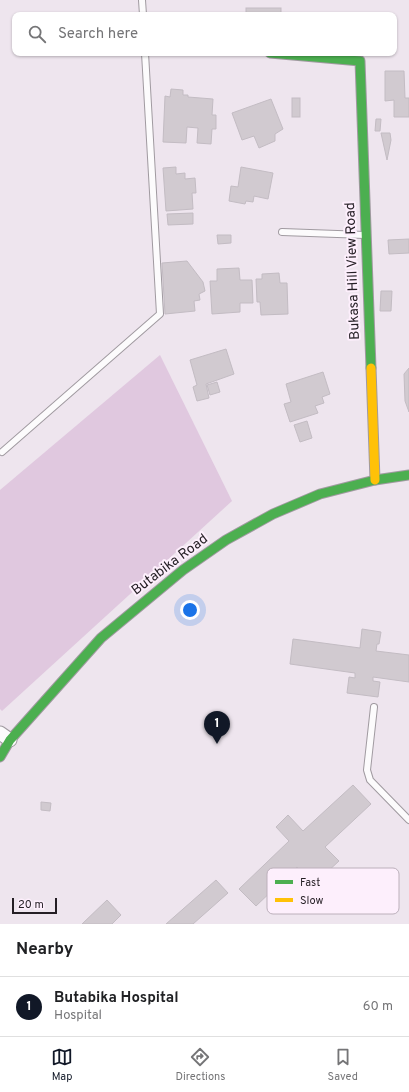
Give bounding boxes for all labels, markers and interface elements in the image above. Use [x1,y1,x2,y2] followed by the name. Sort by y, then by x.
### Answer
[12,12,397,56] search box
[26,23,48,45] icon: search
[58,25,138,44] text: Search here
[342,202,364,340] street label: Bukasa Hill View Road
[128,531,212,599] street label: Butabika Road
[180,600,200,620] your location
[204,711,230,744] pin: 1
[267,868,399,914] legend
[300,876,320,890] text: Fast
[300,894,323,908] text: Slow
[12,896,57,915] scale bar
[18,898,44,912] text: 20 m
[16,939,73,961] text: Nearby
[54,989,179,1008] text: Butabika Hospital
[26,999,32,1015] text: 1
[363,999,393,1015] text: 60 m
[54,1008,102,1024] text: Hospital
[51,1046,73,1084] tab: Map
[175,1046,225,1084] tab: Directions
[328,1046,358,1084] tab: Saved

